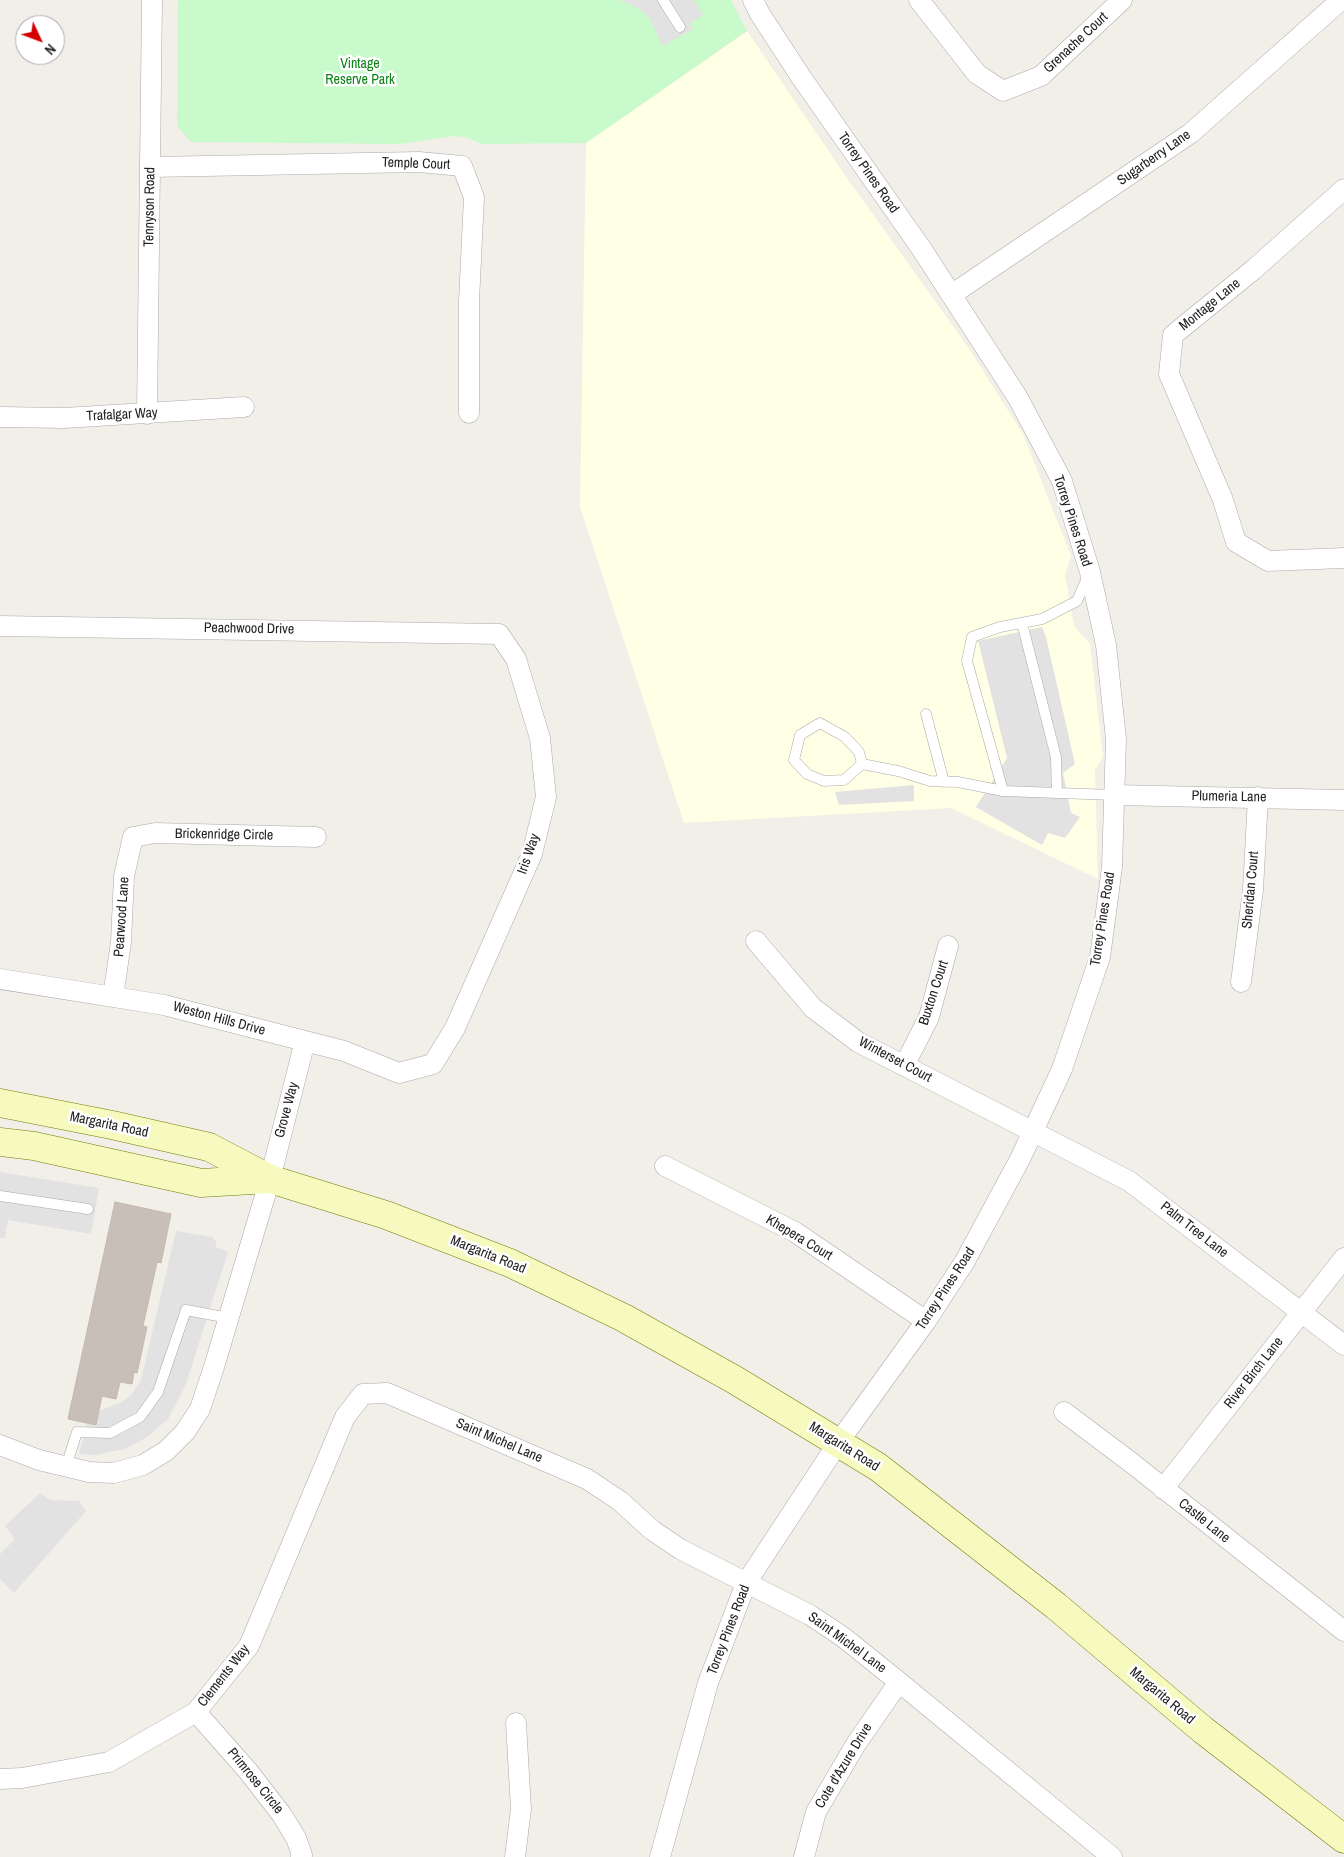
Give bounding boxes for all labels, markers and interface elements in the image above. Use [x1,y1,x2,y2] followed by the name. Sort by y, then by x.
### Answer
[1040,9,1112,77] street label: Grenache Court
[15,15,65,65] north arrow
[41,40,60,59] text: N
[325,56,395,88] park label: Vintage Reserve Park
[1114,127,1194,189] street label: Sugarberry Lane
[834,129,902,217] street label: Torrey Pines Road
[382,154,450,174] street label: Temple Court
[141,167,159,247] street label: Tennyson Road
[1176,275,1244,335] street label: Montage Lane
[86,405,158,425] street label: Trafalgar Way
[1049,473,1095,569] street label: Torrey Pines Road
[204,620,294,638] street label: Peachwood Drive
[1192,788,1266,806] street label: Plumeria Lane
[175,826,273,844] street label: Brickenridge Circle
[514,832,544,876] street label: Iris Way
[1239,850,1263,930] street label: Sheridan Court
[1087,871,1119,967] street label: Torrey Pines Road
[111,876,133,958] street label: Pearwood Lane
[916,959,952,1027] street label: Buxton Court
[171,999,267,1039] street label: Weston Hills Drive
[856,1034,934,1086] street label: Winterset Court
[272,1080,302,1140] street label: Grove Way
[68,1108,150,1142] street label: Margarita Road
[1157,1198,1231,1262] street label: Palm Tree Lane
[763,1212,835,1264] street label: Khepera Court
[448,1232,528,1278] street label: Margarita Road
[913,1245,979,1333] street label: Torrey Pines Road
[1221,1334,1287,1412] street label: River Birch Lane
[453,1415,545,1467] street label: Saint Michel Lane
[806,1419,882,1475] street label: Margarita Road
[1175,1495,1233,1547] street label: Castle Lane
[704,1583,754,1677] street label: Torrey Pines Road
[805,1609,889,1677] street label: Saint Michel Lane
[195,1642,253,1710] street label: Clements Way
[1126,1664,1198,1728] street label: Margarita Road
[812,1720,876,1812] street label: Cote d'Azure Drive
[223,1745,287,1817] street label: Primrose Circle

